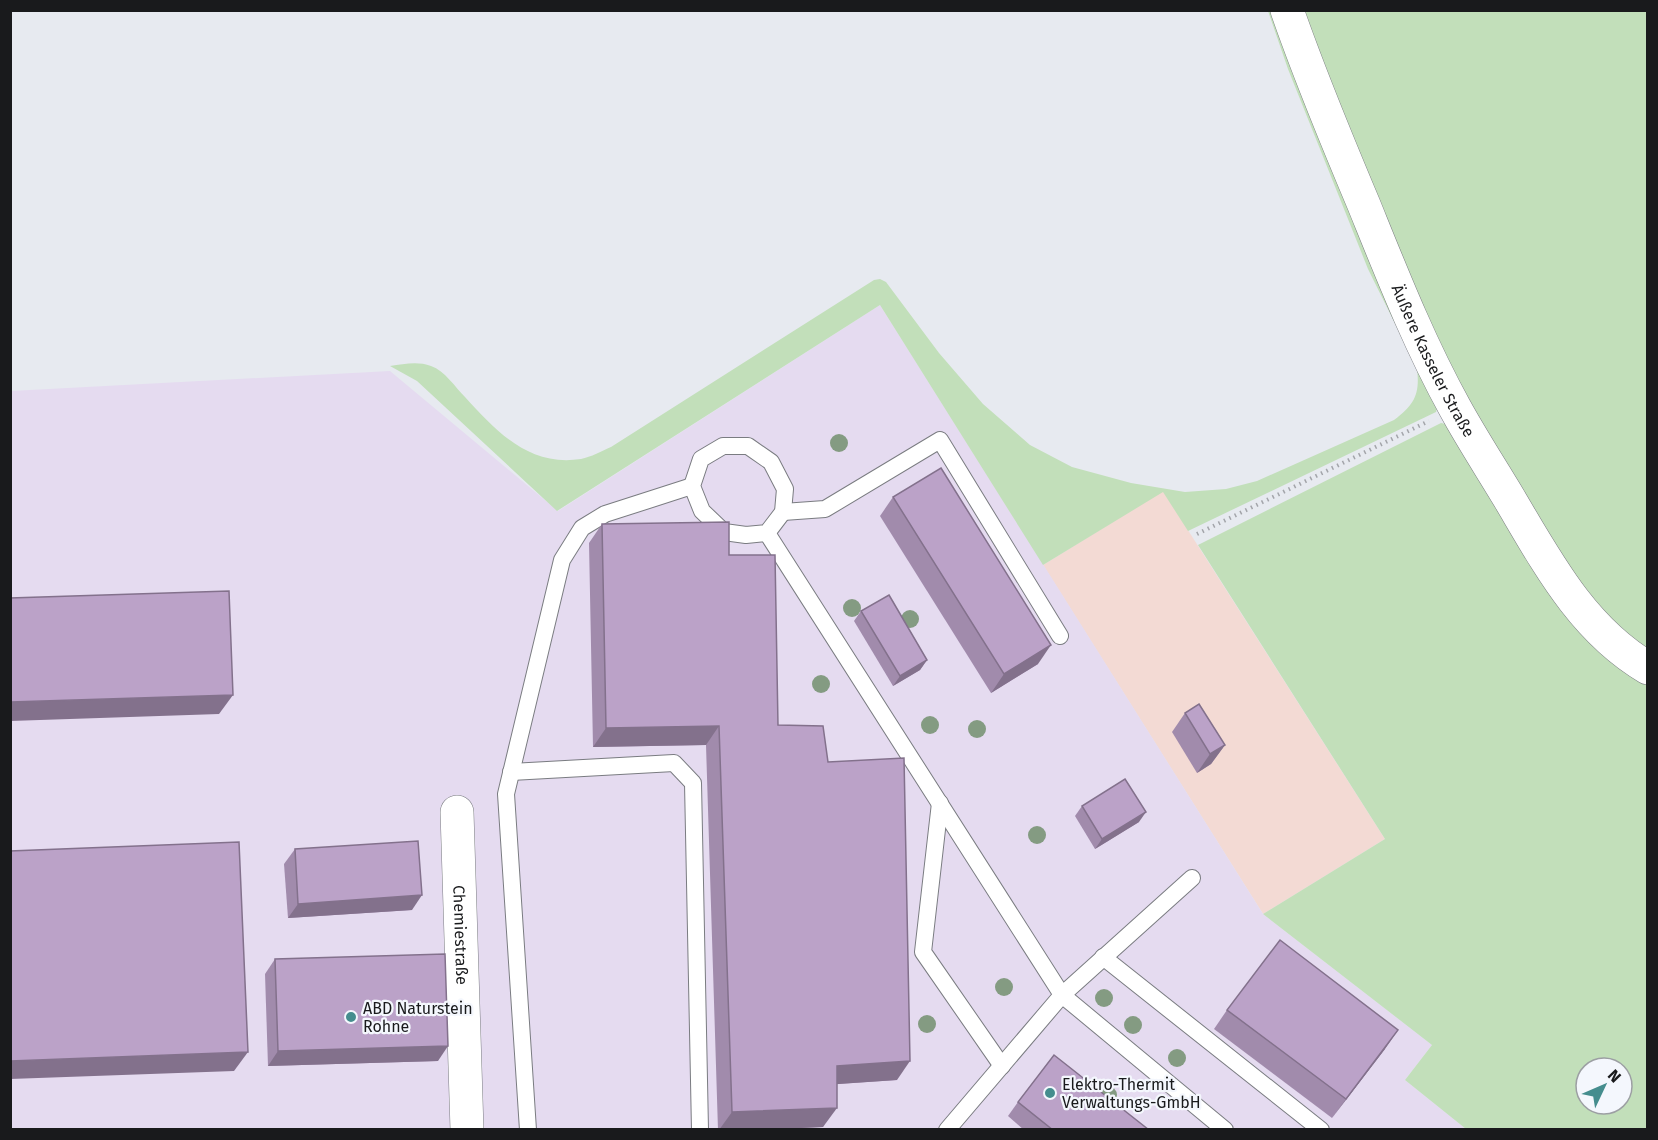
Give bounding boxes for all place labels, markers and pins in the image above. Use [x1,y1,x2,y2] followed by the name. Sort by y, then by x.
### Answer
[363,999,473,1036] place label: ABD Naturstein Rohne
[344,1010,358,1024] marker: ABD Naturstein Rohne
[1062,1075,1201,1112] place label: Elektro-Thermit Verwaltungs-GmbH
[1043,1086,1057,1100] marker: Elektro-Thermit Verwaltungs-GmbH

